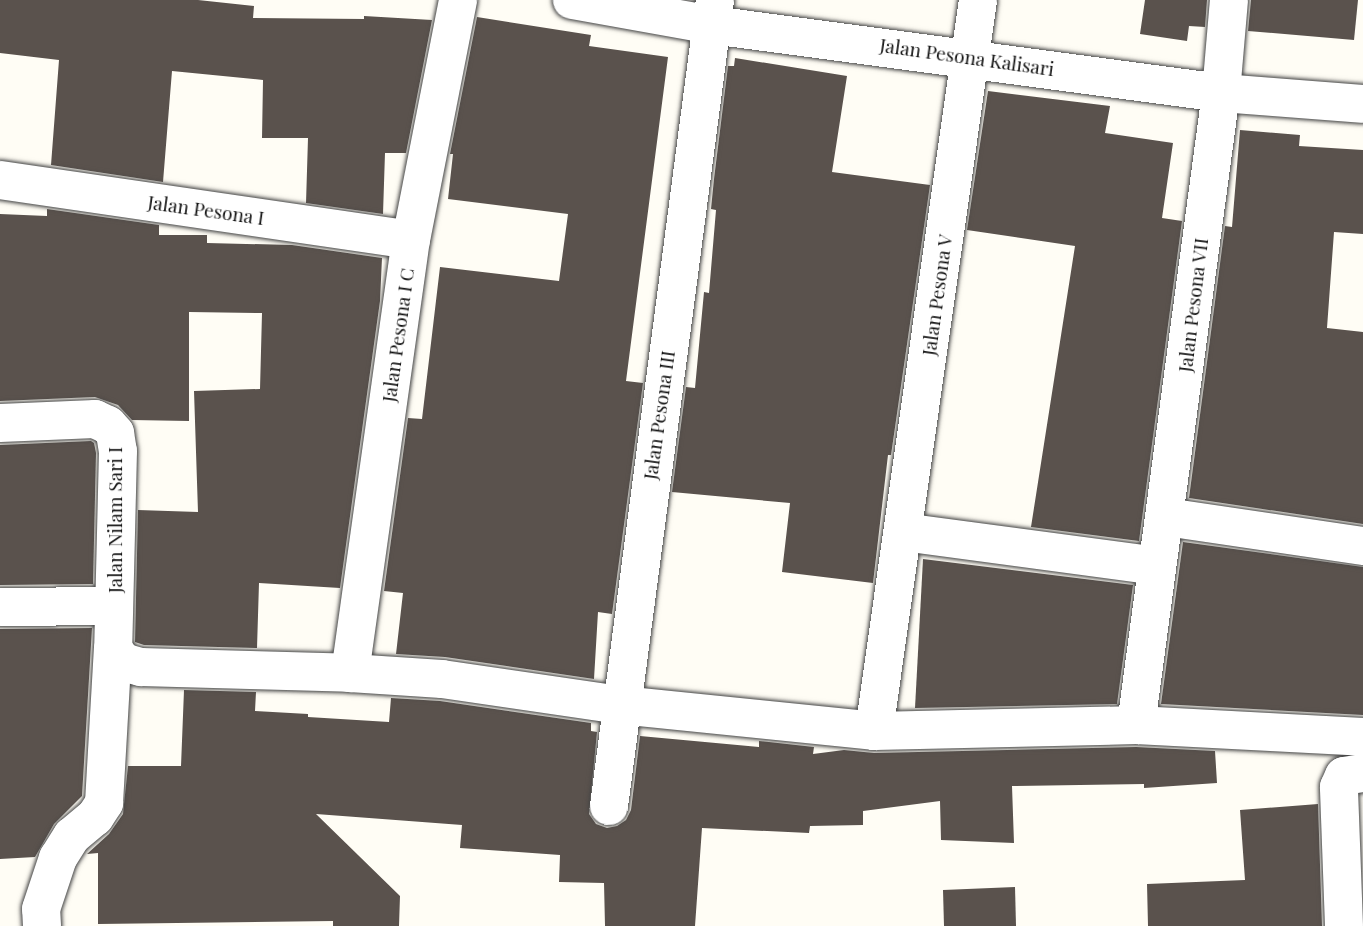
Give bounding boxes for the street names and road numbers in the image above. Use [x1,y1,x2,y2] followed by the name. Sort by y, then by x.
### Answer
[878,33,1056,81] street label: Jalan Pesona Kalisari
[146,191,266,229] street label: Jalan Pesona I
[917,232,957,358] street label: Jalan Pesona V
[1173,236,1213,374] street label: Jalan Pesona VII
[377,266,419,404] street label: Jalan Pesona I C
[639,349,679,481] street label: Jalan Pesona III
[104,447,126,593] street label: Jalan Nilam Sari I

